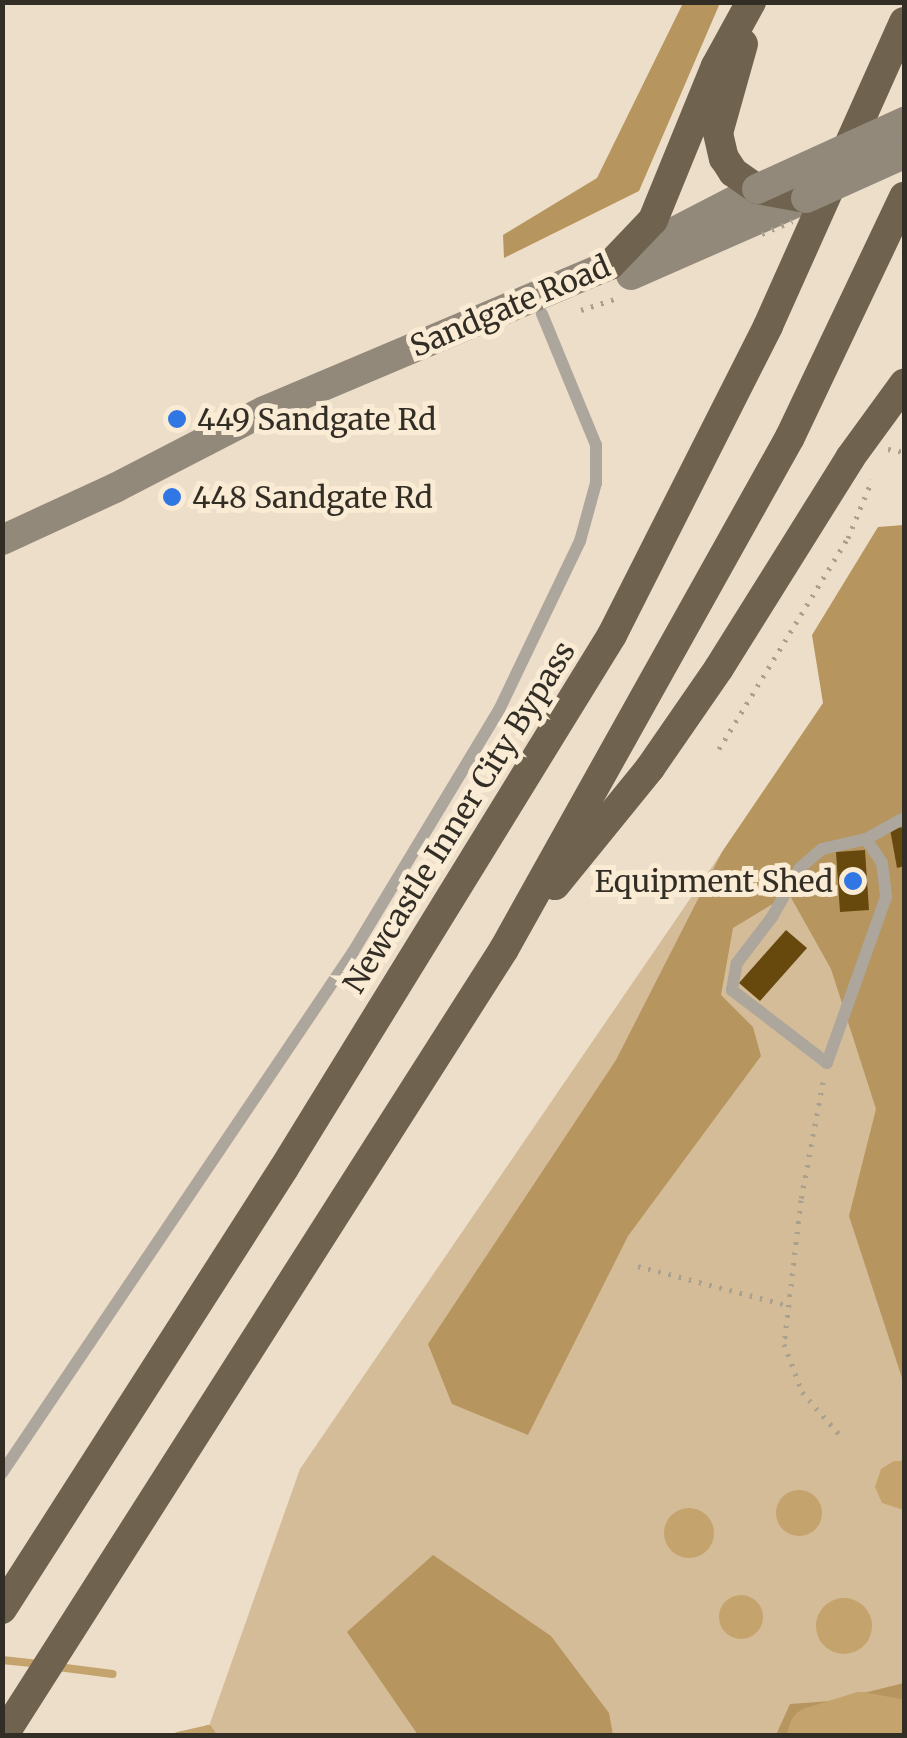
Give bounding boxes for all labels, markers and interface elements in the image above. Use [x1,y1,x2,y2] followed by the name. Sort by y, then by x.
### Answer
[405,248,615,364] street label: Sandgate Road
[197,401,436,437] place label: 449 Sandgate Rd
[166,408,188,430] marker: 449 Sandgate Rd
[192,479,433,515] place label: 448 Sandgate Rd
[161,486,183,508] marker: 448 Sandgate Rd
[336,635,582,999] street label: Newcastle Inner City Bypass
[594,863,833,899] place label: Equipment Shed
[842,870,864,892] marker: Equipment Shed

